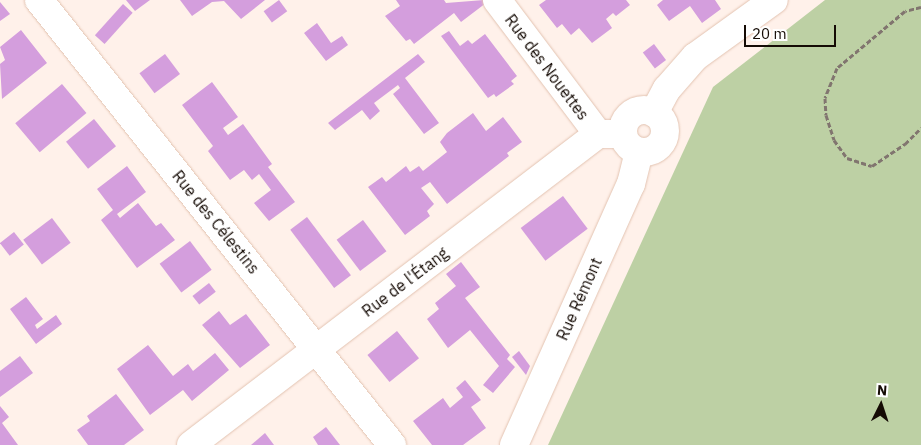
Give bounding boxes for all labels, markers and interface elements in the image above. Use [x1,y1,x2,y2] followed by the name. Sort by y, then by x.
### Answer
[501,10,593,124] street label: Rue des Nouettes
[746,15,838,47] scale bar
[752,24,787,43] text: 20 m
[168,166,264,278] street label: Rue des Célestins
[358,243,452,321] street label: Rue de l'Étang
[552,255,606,343] street label: Rue Rémont
[856,380,906,430] north arrow
[876,381,888,399] text: N

